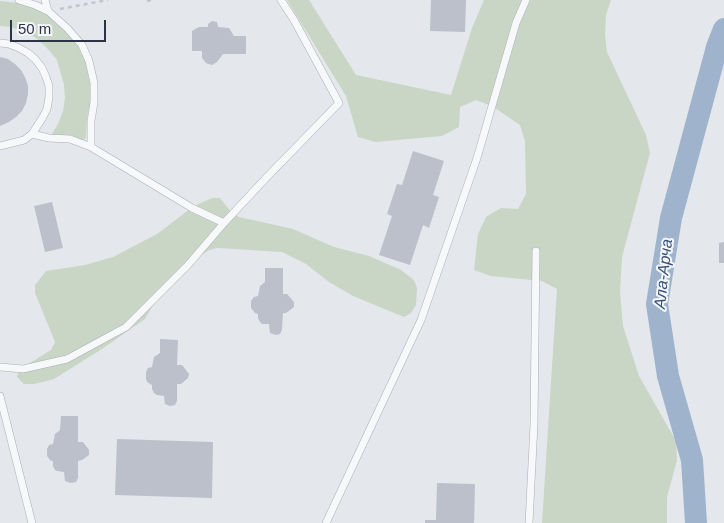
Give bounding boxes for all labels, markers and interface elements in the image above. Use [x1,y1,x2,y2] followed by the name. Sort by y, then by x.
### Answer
[12,10,109,42] scale bar
[18,20,51,37] text: 50 m
[651,238,677,310] water label: Ала-Арча

